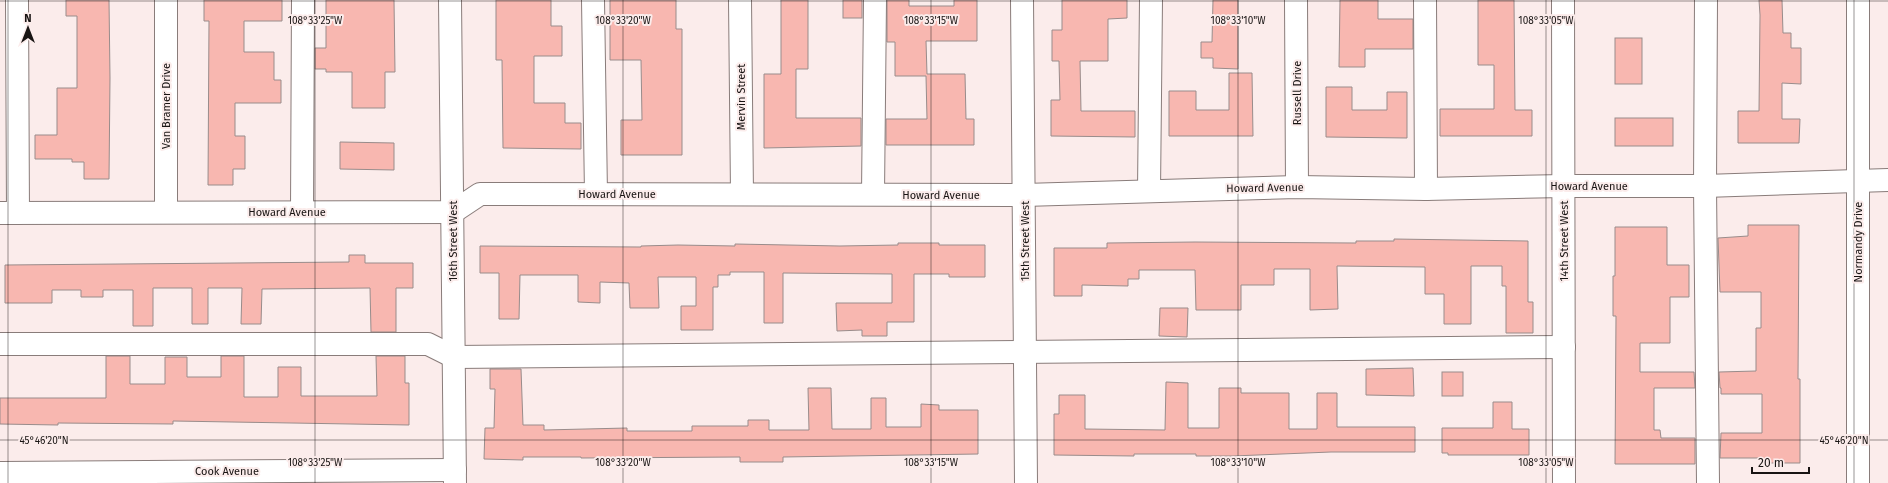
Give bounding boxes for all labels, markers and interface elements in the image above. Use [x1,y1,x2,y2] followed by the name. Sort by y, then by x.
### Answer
[8,8,48,48] north arrow
[24,12,32,25] text: N
[288,15,343,27] text: 108°33'25"W
[595,15,651,27] text: 108°33'20"W
[904,15,959,27] text: 108°33'15"W
[1211,15,1266,27] text: 108°33'10"W
[1518,15,1574,27] text: 108°33'05"W
[1291,61,1304,125] street label: Russell Drive
[160,63,173,149] street label: Van Bramer Drive
[735,64,748,130] street label: Mervin Street
[1550,180,1628,193] street label: Howard Avenue
[1226,181,1304,195] street label: Howard Avenue
[578,188,656,201] street label: Howard Avenue
[902,189,980,202] street label: Howard Avenue
[447,201,460,281] street label: 16th Street West
[1019,201,1032,281] street label: 15th Street West
[1558,201,1571,281] street label: 14th Street West
[1852,202,1865,282] street label: Normandy Drive
[248,206,326,219] street label: Howard Avenue
[19,435,69,447] text: 45°46'20"N
[1819,435,1869,447] text: 45°46'20"N
[1752,449,1809,475] scale bar
[1758,456,1784,470] text: 20 m
[288,457,343,469] text: 108°33'25"W
[595,457,651,469] text: 108°33'20"W
[904,457,959,469] text: 108°33'15"W
[1211,457,1266,469] text: 108°33'10"W
[1518,457,1574,469] text: 108°33'05"W
[195,465,259,478] street label: Cook Avenue

